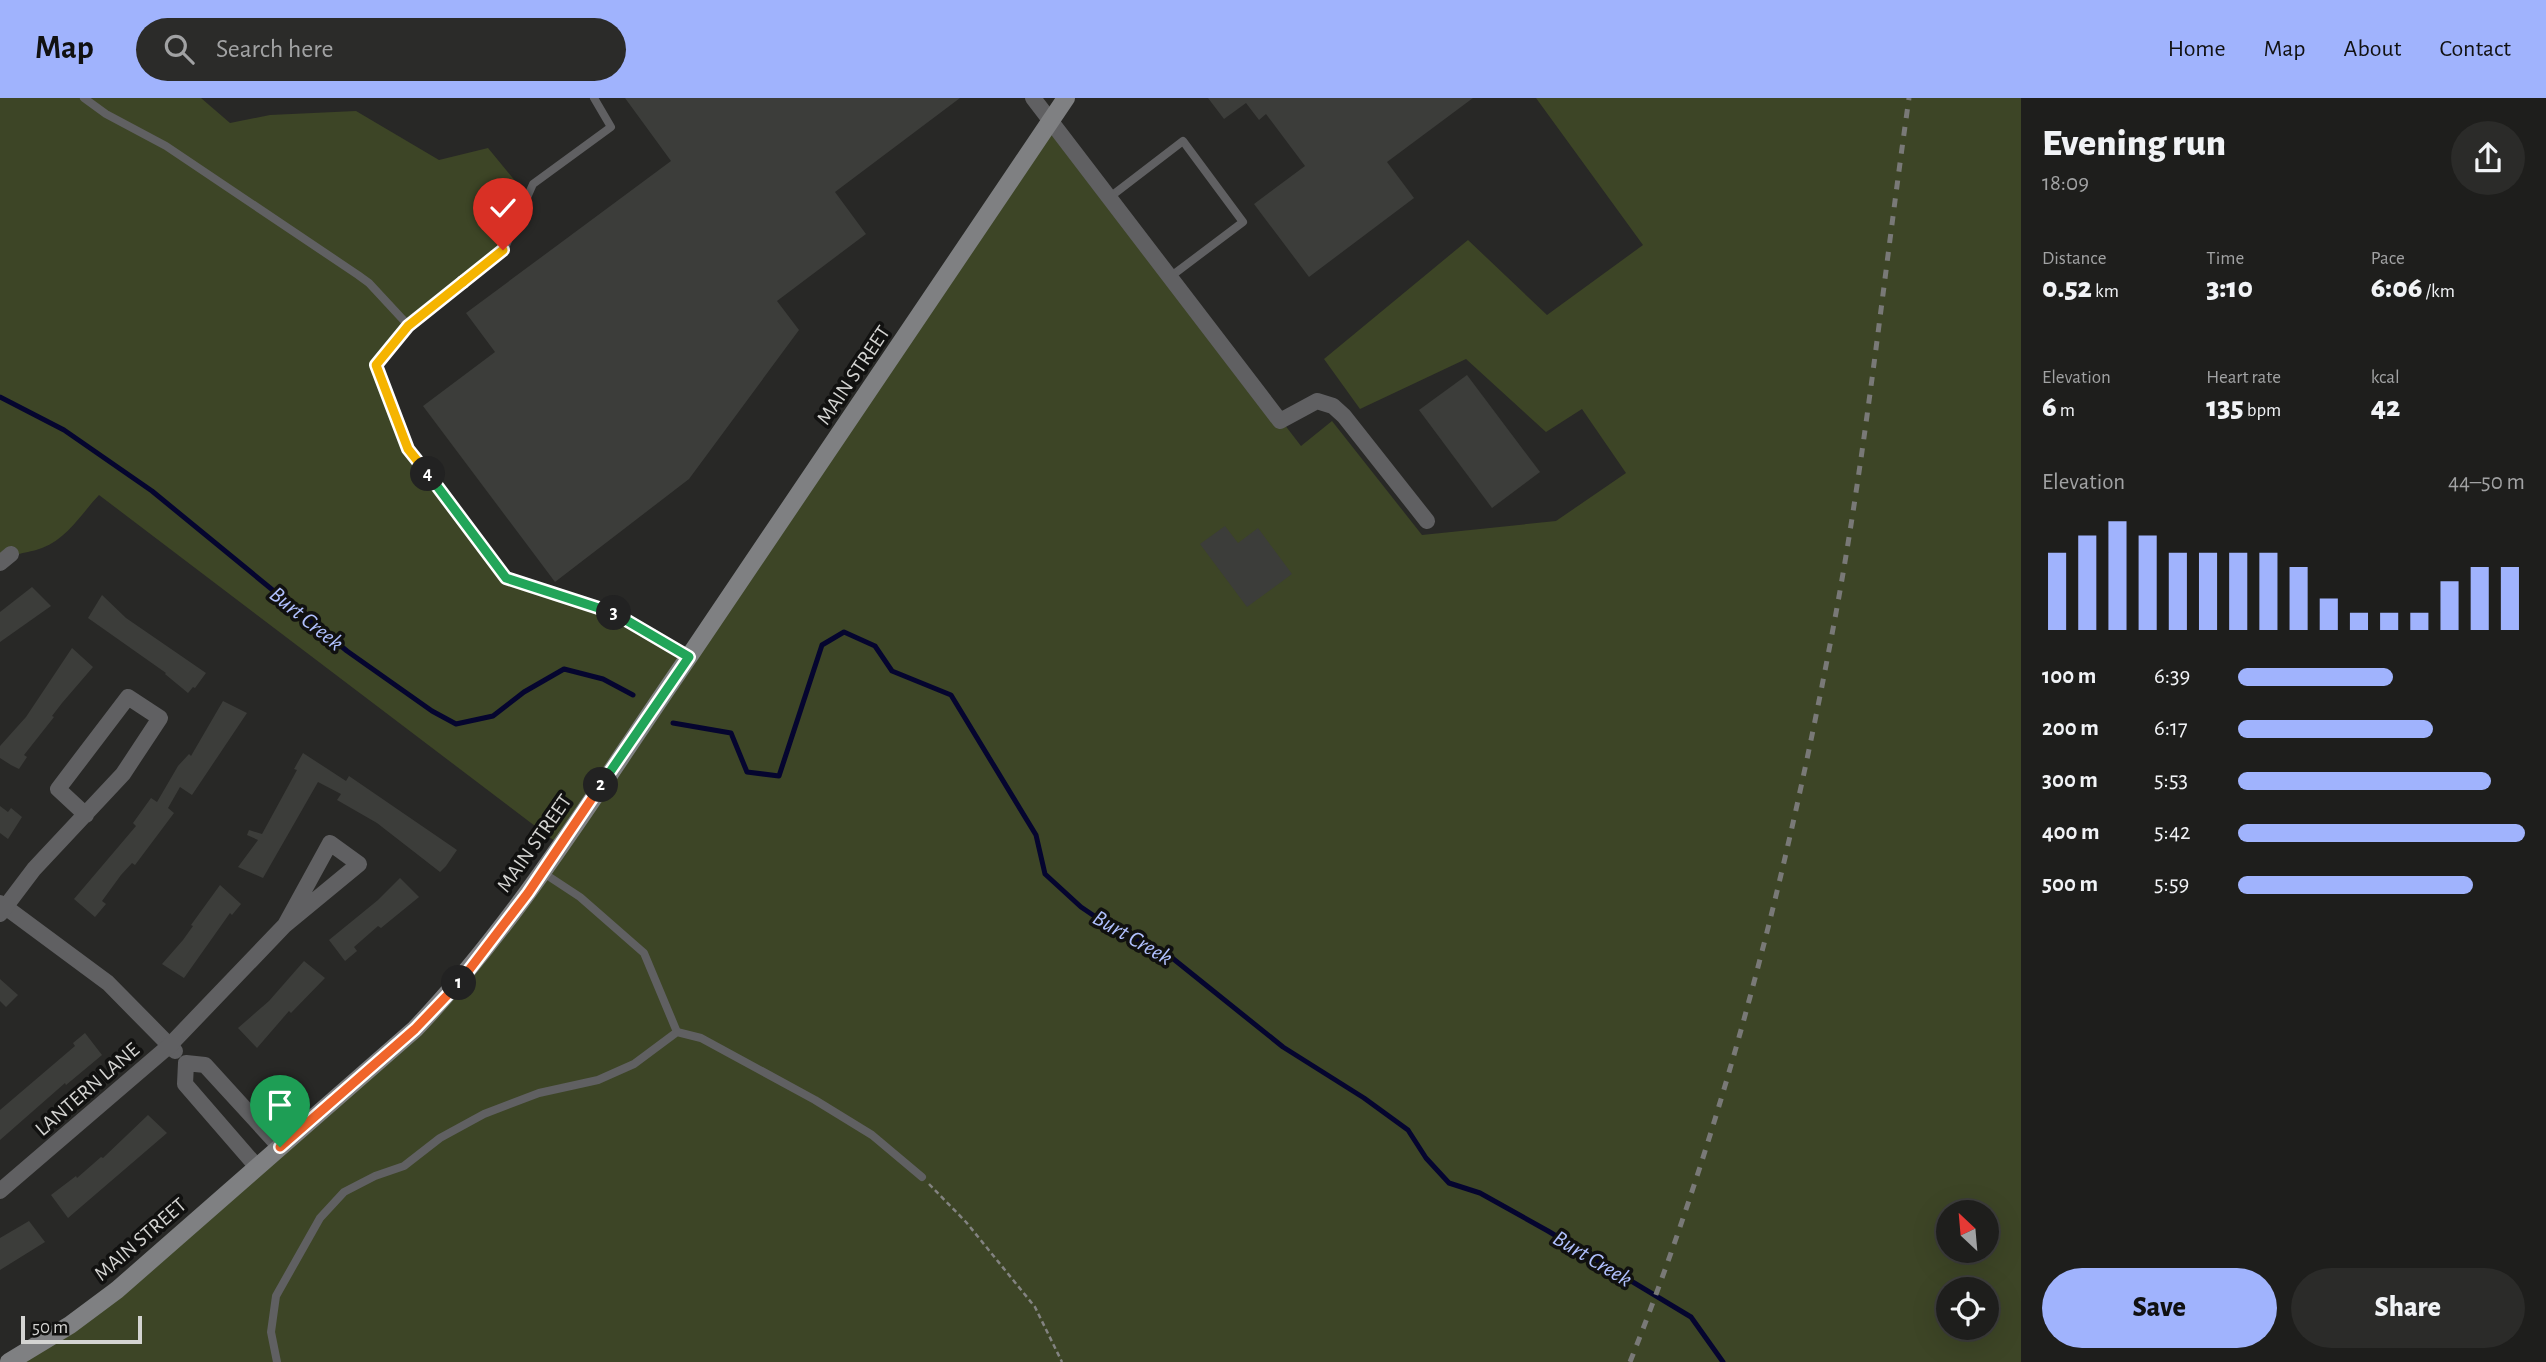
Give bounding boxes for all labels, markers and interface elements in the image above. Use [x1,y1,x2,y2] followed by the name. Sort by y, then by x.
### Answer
[136,18,626,81] search box
[160,30,198,68] icon: search
[35,32,94,65] text: Map
[216,36,334,62] text: Search here
[2168,37,2226,61] text: Home
[2264,37,2306,61] text: Map
[2344,37,2401,61] text: About
[2439,37,2511,61] text: Contact
[2451,121,2525,195] button: share
[2042,125,2226,163] text: Evening run
[2042,172,2089,195] text: 18:09
[473,178,533,250] pin
[484,189,522,227] icon: check
[2042,249,2106,268] text: Distance
[2206,249,2244,268] text: Time
[2371,249,2405,268] text: Pace
[2042,273,2092,303] text: 0.52
[2206,273,2253,303] text: 3:10
[2371,273,2422,303] text: 6:06
[2092,282,2119,301] text: km
[2422,282,2455,301] text: /km
[813,322,894,428] street label: MAIN STREET
[2042,368,2111,387] text: Elevation
[2206,368,2281,387] text: Heart rate
[2371,368,2400,387] text: kcal
[2042,392,2057,422] text: 6
[2206,392,2244,422] text: 135
[2371,392,2400,422] text: 42
[2057,401,2075,420] text: m
[2244,401,2281,420] text: bpm
[410,456,446,492] pin: 4
[423,464,432,483] text: 4
[2042,471,2125,494] text: Elevation
[2448,471,2525,494] text: 44–50 m
[265,583,348,656] water label: Burt Creek
[596,596,632,630] pin: 3
[609,603,618,622] text: 3
[2042,665,2096,688] text: 100 m
[2154,665,2190,688] text: 6:39
[2042,717,2099,740] text: 200 m
[2154,717,2188,740] text: 6:17
[584,768,618,802] pin: 2
[2042,769,2098,792] text: 300 m
[2154,769,2188,792] text: 5:53
[596,775,605,794] text: 2
[493,790,576,896] street label: MAIN STREET
[2042,821,2100,844] text: 400 m
[2154,821,2190,844] text: 5:42
[2042,873,2098,896] text: 500 m
[2154,873,2189,896] text: 5:59
[1089,906,1176,970] water label: Burt Creek
[442,966,476,1001] pin: 1
[455,973,462,992] text: 1
[31,1039,143,1140] street label: LANTERN LANE
[250,1075,310,1147] pin
[261,1086,299,1124] icon: arrive
[90,1194,190,1285] street label: MAIN STREET
[1936,1200,1998,1264] north arrow
[1936,1200,1999,1340] map controls
[1549,1227,1636,1292] water label: Burt Creek
[2042,1268,2277,1348] button: Save
[2291,1268,2525,1348] button: Share
[1936,1277,1999,1340] button: locate
[21,1313,142,1345] scale bar
[32,1318,68,1337] text: 50 m

